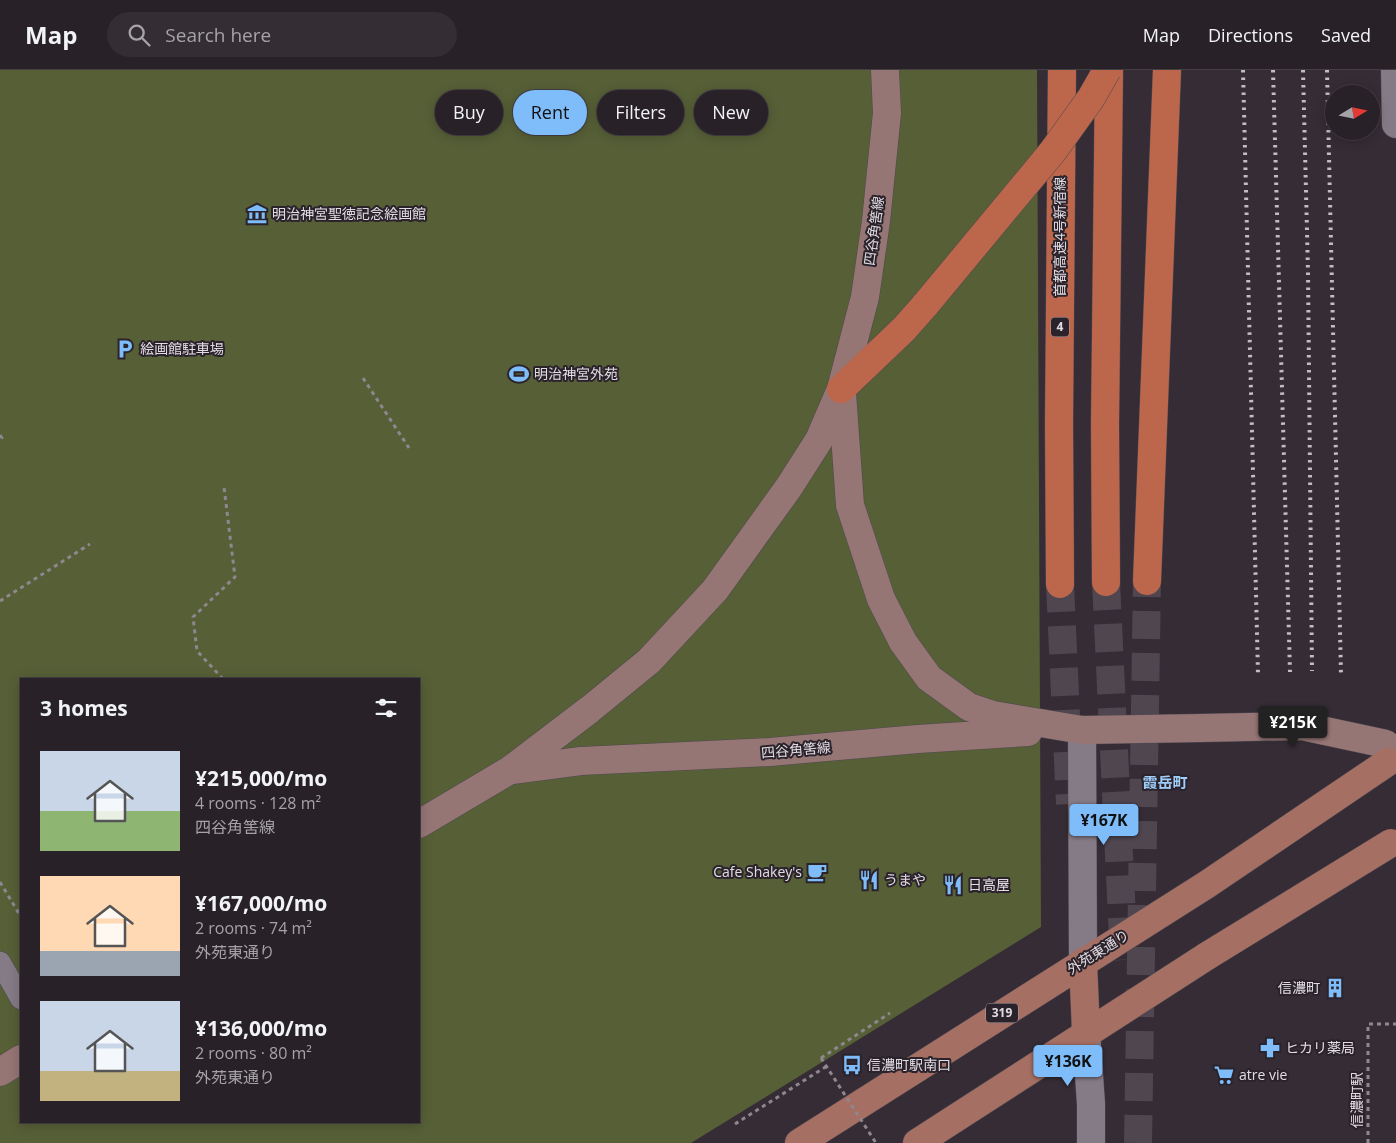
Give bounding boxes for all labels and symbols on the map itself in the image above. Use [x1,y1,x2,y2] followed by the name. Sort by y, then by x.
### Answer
[1325,85,1380,140] north arrow
[1050,177,1069,297] street label: 首都高速4号新宿線
[859,195,888,267] street label: 四谷角筈線
[246,203,268,225] museum icon: 明治神宮聖徳記念絵画館
[272,204,426,223] place label: 明治神宮聖徳記念絵画館
[1051,318,1069,336] road number: 4
[114,338,136,360] parking icon: 絵画館駐車場
[140,339,224,358] place label: 絵画館駐車場
[508,363,530,385] sports icon: 明治神宮外苑
[534,364,618,383] place label: 明治神宮外苑
[1258,706,1328,748] pin: ¥215K
[760,737,832,762] street label: 四谷角筈線
[1142,772,1188,792] district label: 霞岳町
[1069,804,1139,846] pin: ¥167K
[806,861,828,883] cafe icon: Cafe Shakey's
[713,862,802,881] place label: Cafe Shakey's
[858,869,880,891] restaurant icon: うまや
[884,870,926,889] place label: うまや
[942,874,964,896] restaurant icon: 日高屋
[968,875,1010,894] place label: 日高屋
[1063,925,1132,978] street label: 外苑東通り
[1324,977,1346,999] building icon: 信濃町
[1278,978,1320,997] place label: 信濃町
[986,1004,1018,1022] road number: 319
[1259,1037,1281,1059] pharmacy icon: ヒカリ薬局
[1285,1038,1355,1057] place label: ヒカリ薬局
[1033,1044,1103,1087] pin: ¥136K
[841,1054,863,1076] bus stop icon: 信濃町駅南口
[867,1055,951,1074] place label: 信濃町駅南口
[1213,1064,1235,1086] supermarket icon: atre vie
[1239,1065,1288,1084] place label: atre vie
[1347,1072,1366,1128] street label: 信濃町駅

